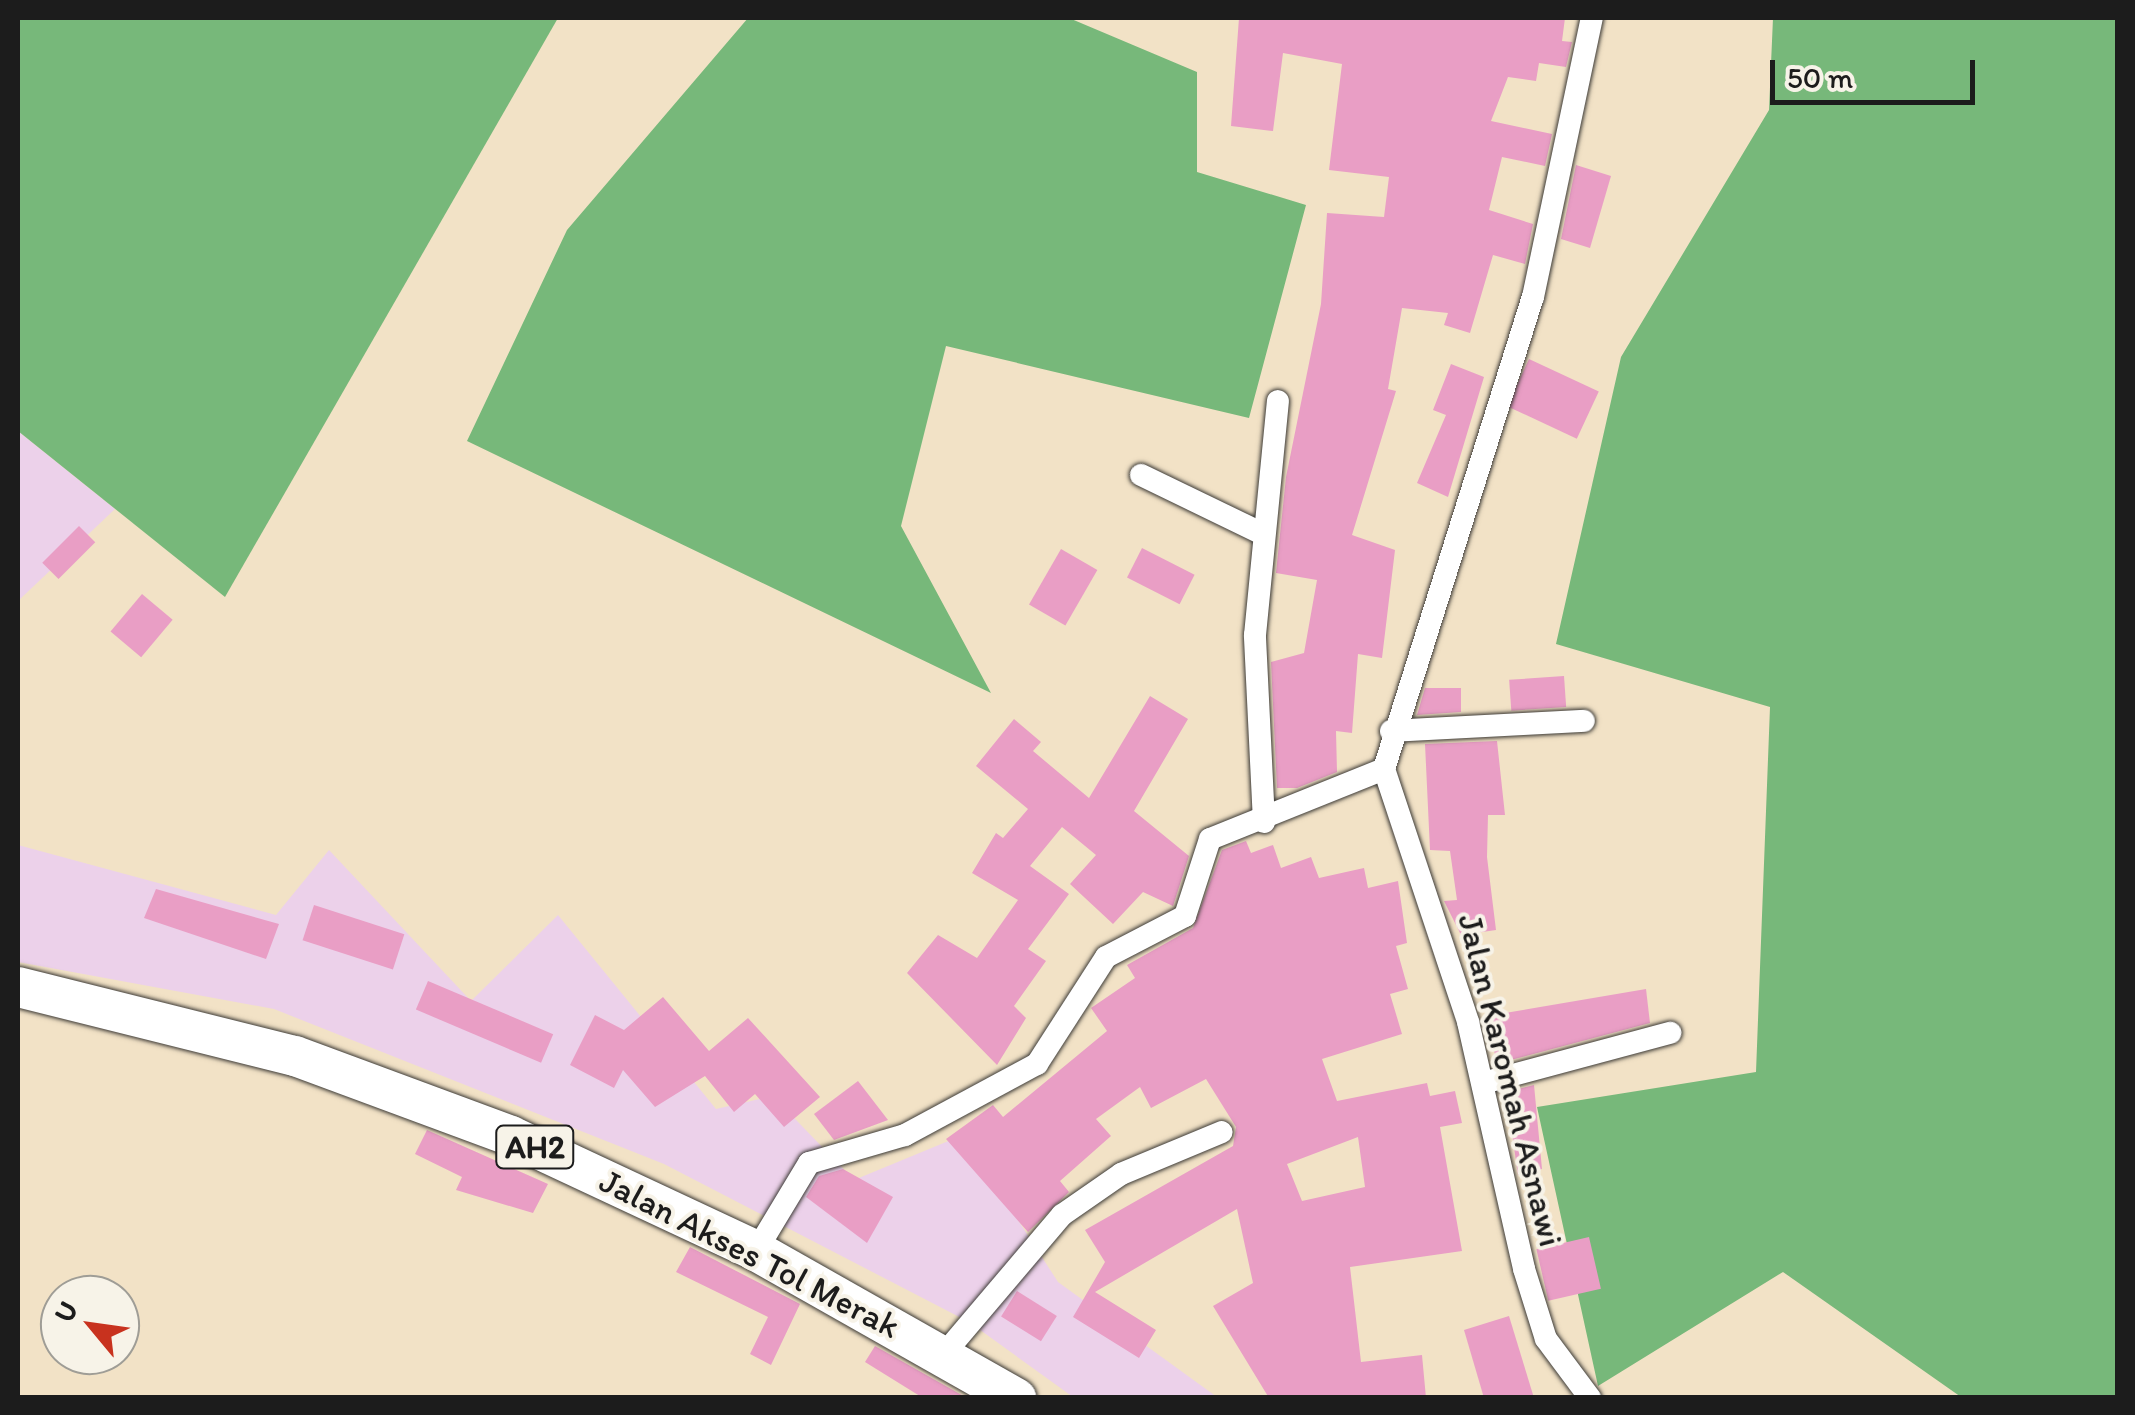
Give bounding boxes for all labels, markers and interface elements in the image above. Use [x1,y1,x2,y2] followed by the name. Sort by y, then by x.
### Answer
[1775,40,1980,102] scale bar
[1787,59,1853,96] text: 50 m
[1449,909,1573,1251] street label: Jalan Karomah Asnawi
[495,1120,575,1174] road number: AH2
[594,1159,906,1347] street label: Jalan Akses Tol Merak
[40,1275,140,1375] north arrow
[46,1295,85,1328] text: U

